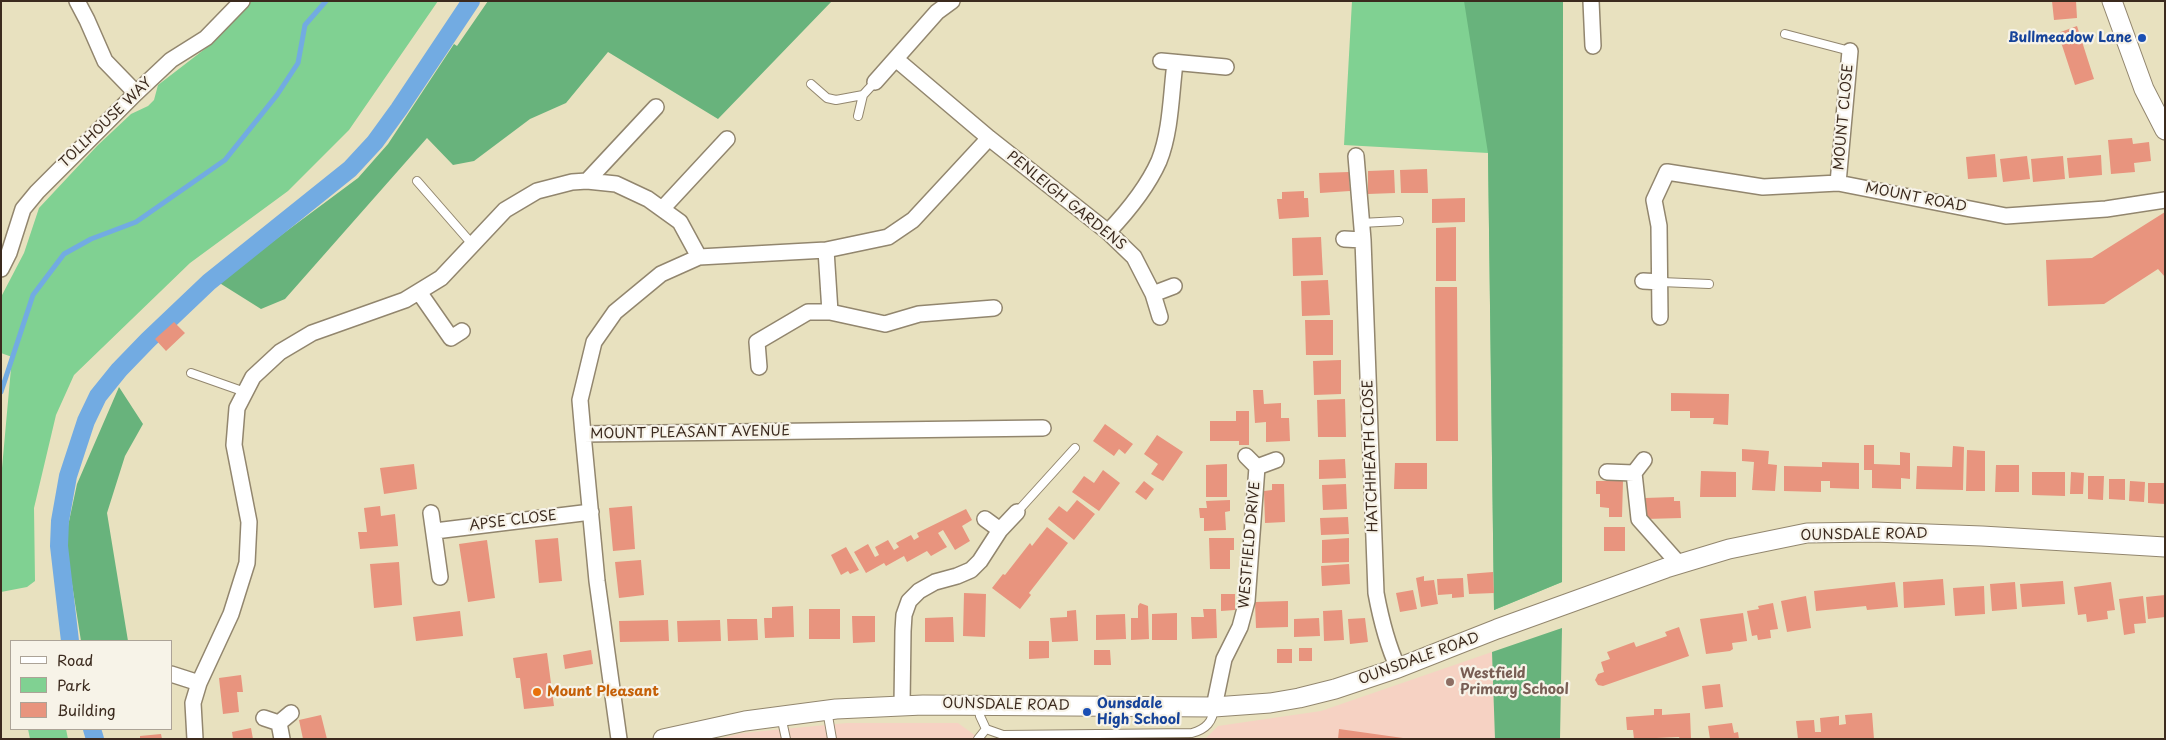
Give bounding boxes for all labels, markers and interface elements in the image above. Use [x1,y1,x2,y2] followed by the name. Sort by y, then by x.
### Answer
[2008,30,2132,46] place label: Bullmeadow Lane
[2136,32,2148,44] marker: Bullmeadow Lane
[1831,63,1857,171] street label: MOUNT CLOSE
[56,75,156,171] street label: TOLLHOUSE WAY
[1003,148,1129,254] street label: PENLEIGH GARDENS
[1864,180,1968,216] street label: MOUNT ROAD
[1360,379,1382,533] street label: HATCHHEATH CLOSE
[590,423,790,443] street label: MOUNT PLEASANT AVENUE
[1236,481,1264,609] street label: WESTFIELD DRIVE
[468,507,558,535] street label: APSE CLOSE
[1800,525,1928,545] street label: OUNSDALE ROAD
[1356,629,1482,689] street label: OUNSDALE ROAD
[10,640,172,730] legend
[57,648,93,671] text: Road
[1460,666,1569,699] place label: Westfield Primary School
[57,673,91,696] text: Park
[1444,676,1456,688] marker: Westfield Primary School
[547,684,659,700] place label: Mount Pleasant
[531,686,543,698] marker: Mount Pleasant
[942,695,1070,715] street label: OUNSDALE ROAD
[1097,696,1180,729] place label: Ounsdale High School
[57,698,116,721] text: Building
[1081,706,1093,718] marker: Ounsdale High School

